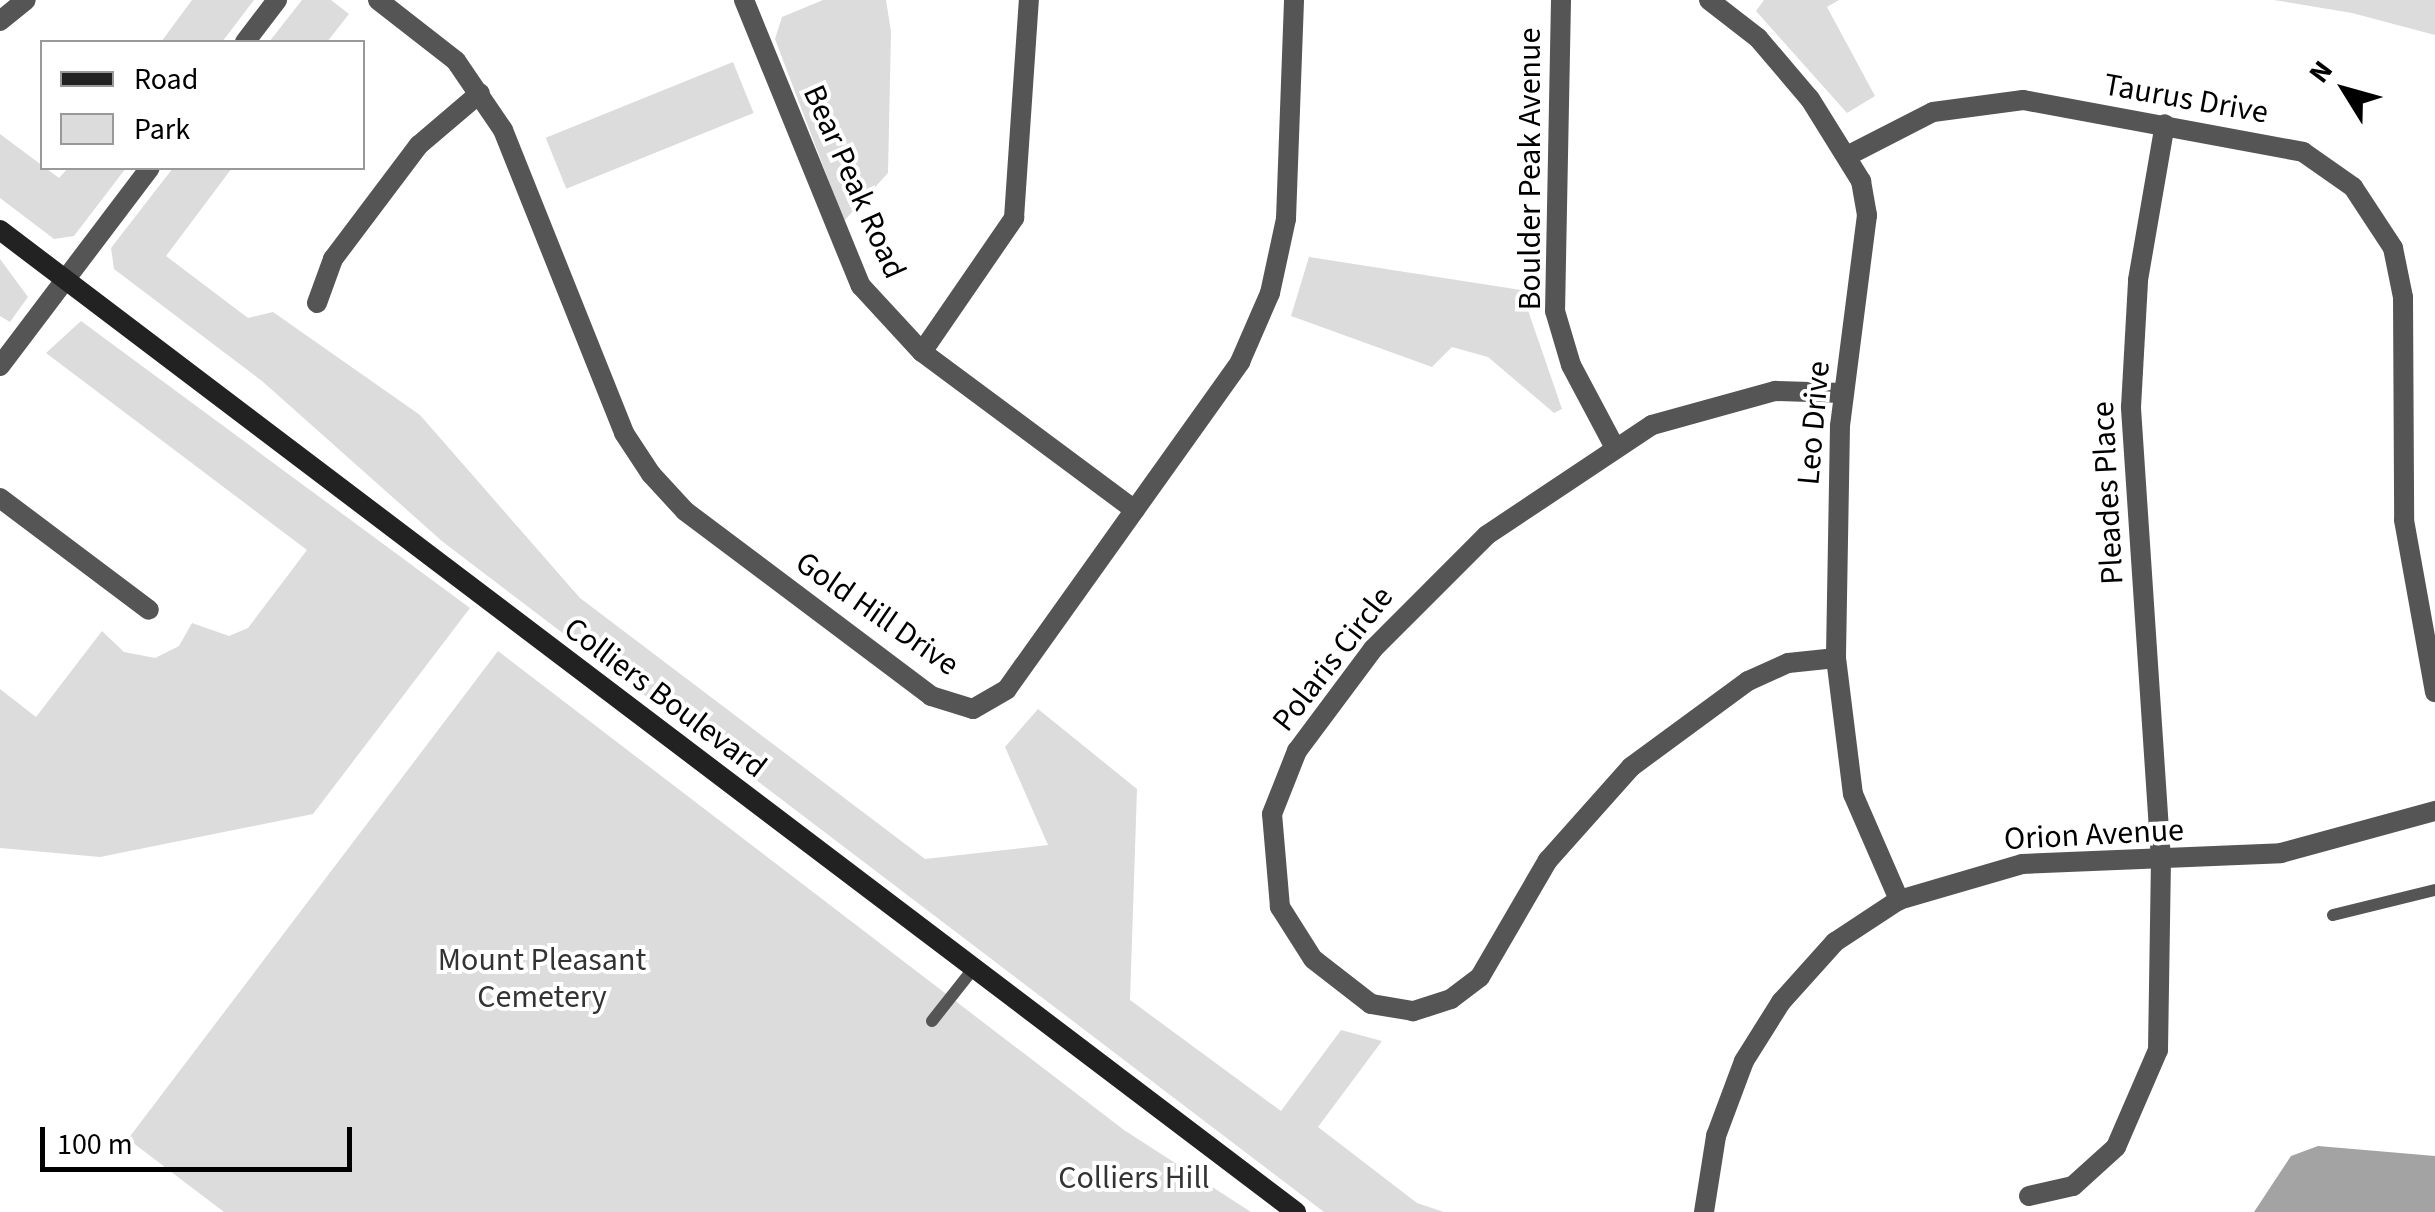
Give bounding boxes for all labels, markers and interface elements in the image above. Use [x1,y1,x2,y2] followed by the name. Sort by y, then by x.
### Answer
[1511,28,1549,310] street label: Boulder Peak Avenue
[40,40,365,170] legend
[2295,40,2395,140] north arrow
[2299,52,2343,91] text: N
[134,58,198,101] text: Road
[2101,66,2271,132] street label: Taurus Drive
[794,79,914,285] street label: Bear Peak Road
[134,108,190,151] text: Park
[1789,359,1839,487] street label: Leo Drive
[2084,400,2132,586] street label: Pleades Place
[788,544,966,684] street label: Gold Hill Drive
[1265,579,1401,739] street label: Polaris Circle
[556,609,774,787] street label: Colliers Boulevard
[2003,811,2185,859] street label: Orion Avenue
[438,942,646,1017] park label: Mount Pleasant Cemetery
[45,1107,358,1169] scale bar
[57,1123,133,1166] text: 100 m
[1058,1159,1210,1197] park label: Colliers Hill

